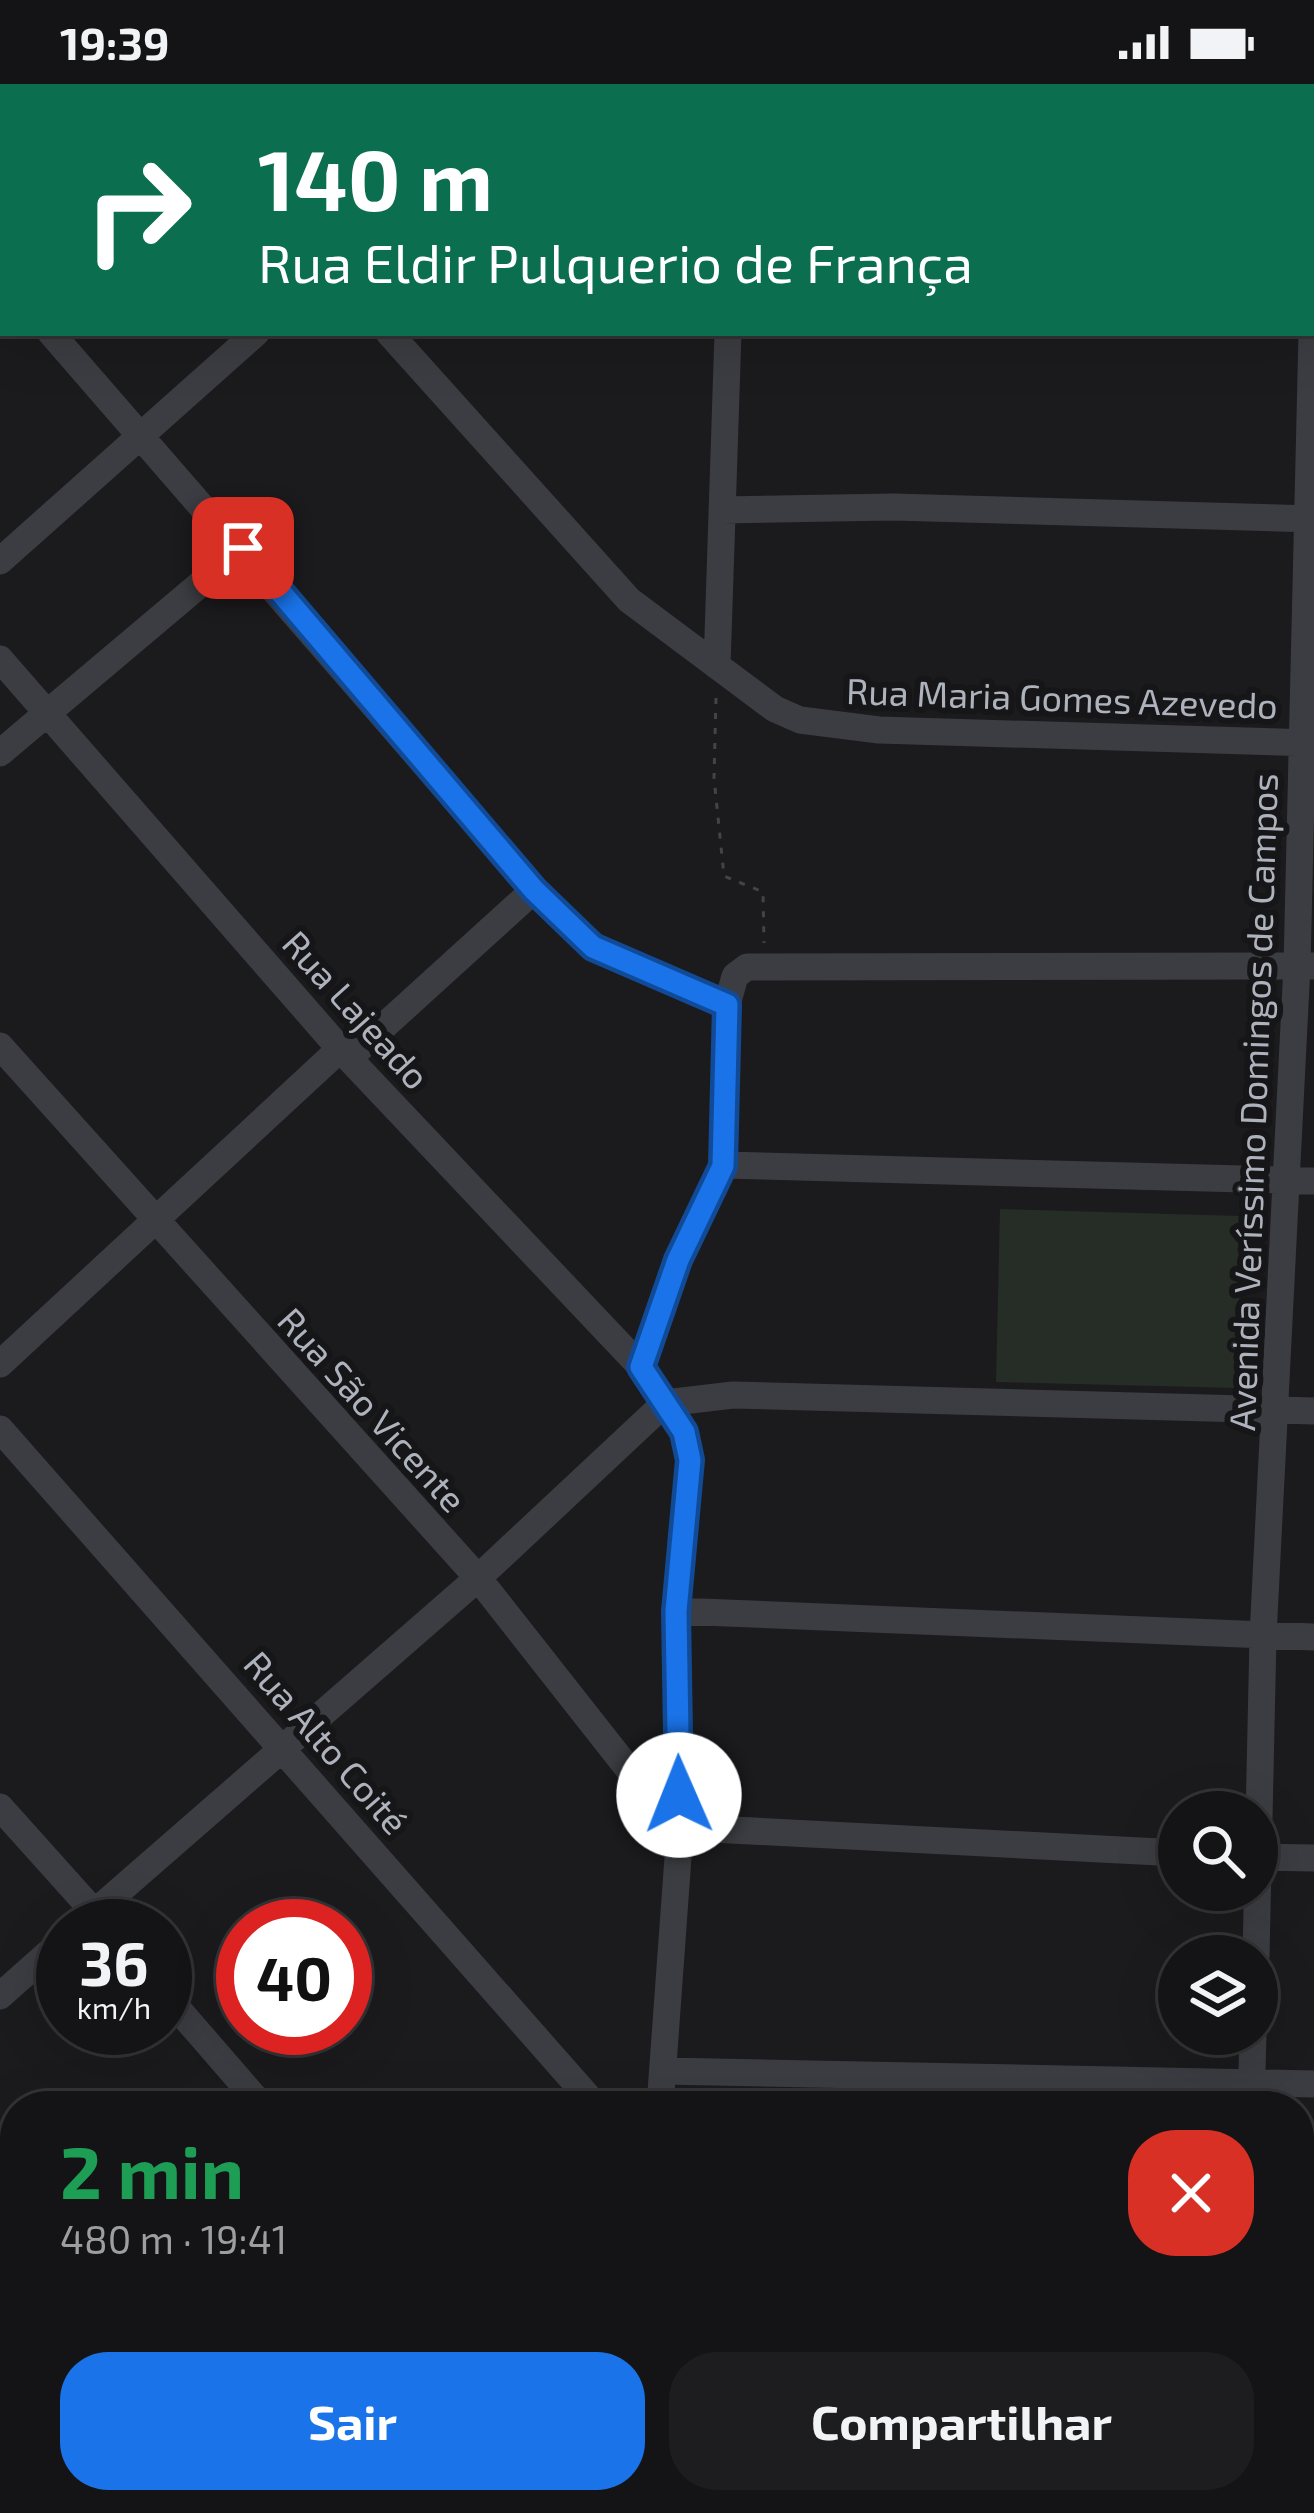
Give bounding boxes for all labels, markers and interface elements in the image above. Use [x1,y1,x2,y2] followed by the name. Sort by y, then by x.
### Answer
[60,15,170,69] text: 19:39
[258,127,493,228] text: 140 m
[60,132,216,288] icon: right
[258,229,973,294] text: Rua Eldir Pulquerio de França
[192,497,294,599] pin
[210,515,276,581] icon: arrive
[846,668,1278,726] street label: Rua Maria Gomes Azevedo
[1219,772,1285,1432] street label: Avenida Veríssimo Domingos de Campos
[275,921,439,1097] street label: Rua Lajeado
[270,1298,476,1520] street label: Rua São Vicente
[236,1642,418,1842] street label: Rua Alto Coité
[616,1732,742,1858] position arrow
[1158,1791,1278,2055] map controls
[1158,1791,1278,1911] button: search
[216,1899,372,2055] speed limit sign: 40
[79,1926,149,1998] text: 36
[1158,1935,1278,2055] button: layers
[77,1989,151,2025] text: km/h
[60,2127,244,2213] text: 2 min
[1128,2130,1254,2256] button: close
[60,2215,287,2262] text: 480 m · 19:41
[60,2352,645,2490] button: Sair
[669,2352,1254,2490] button: Compartilhar

